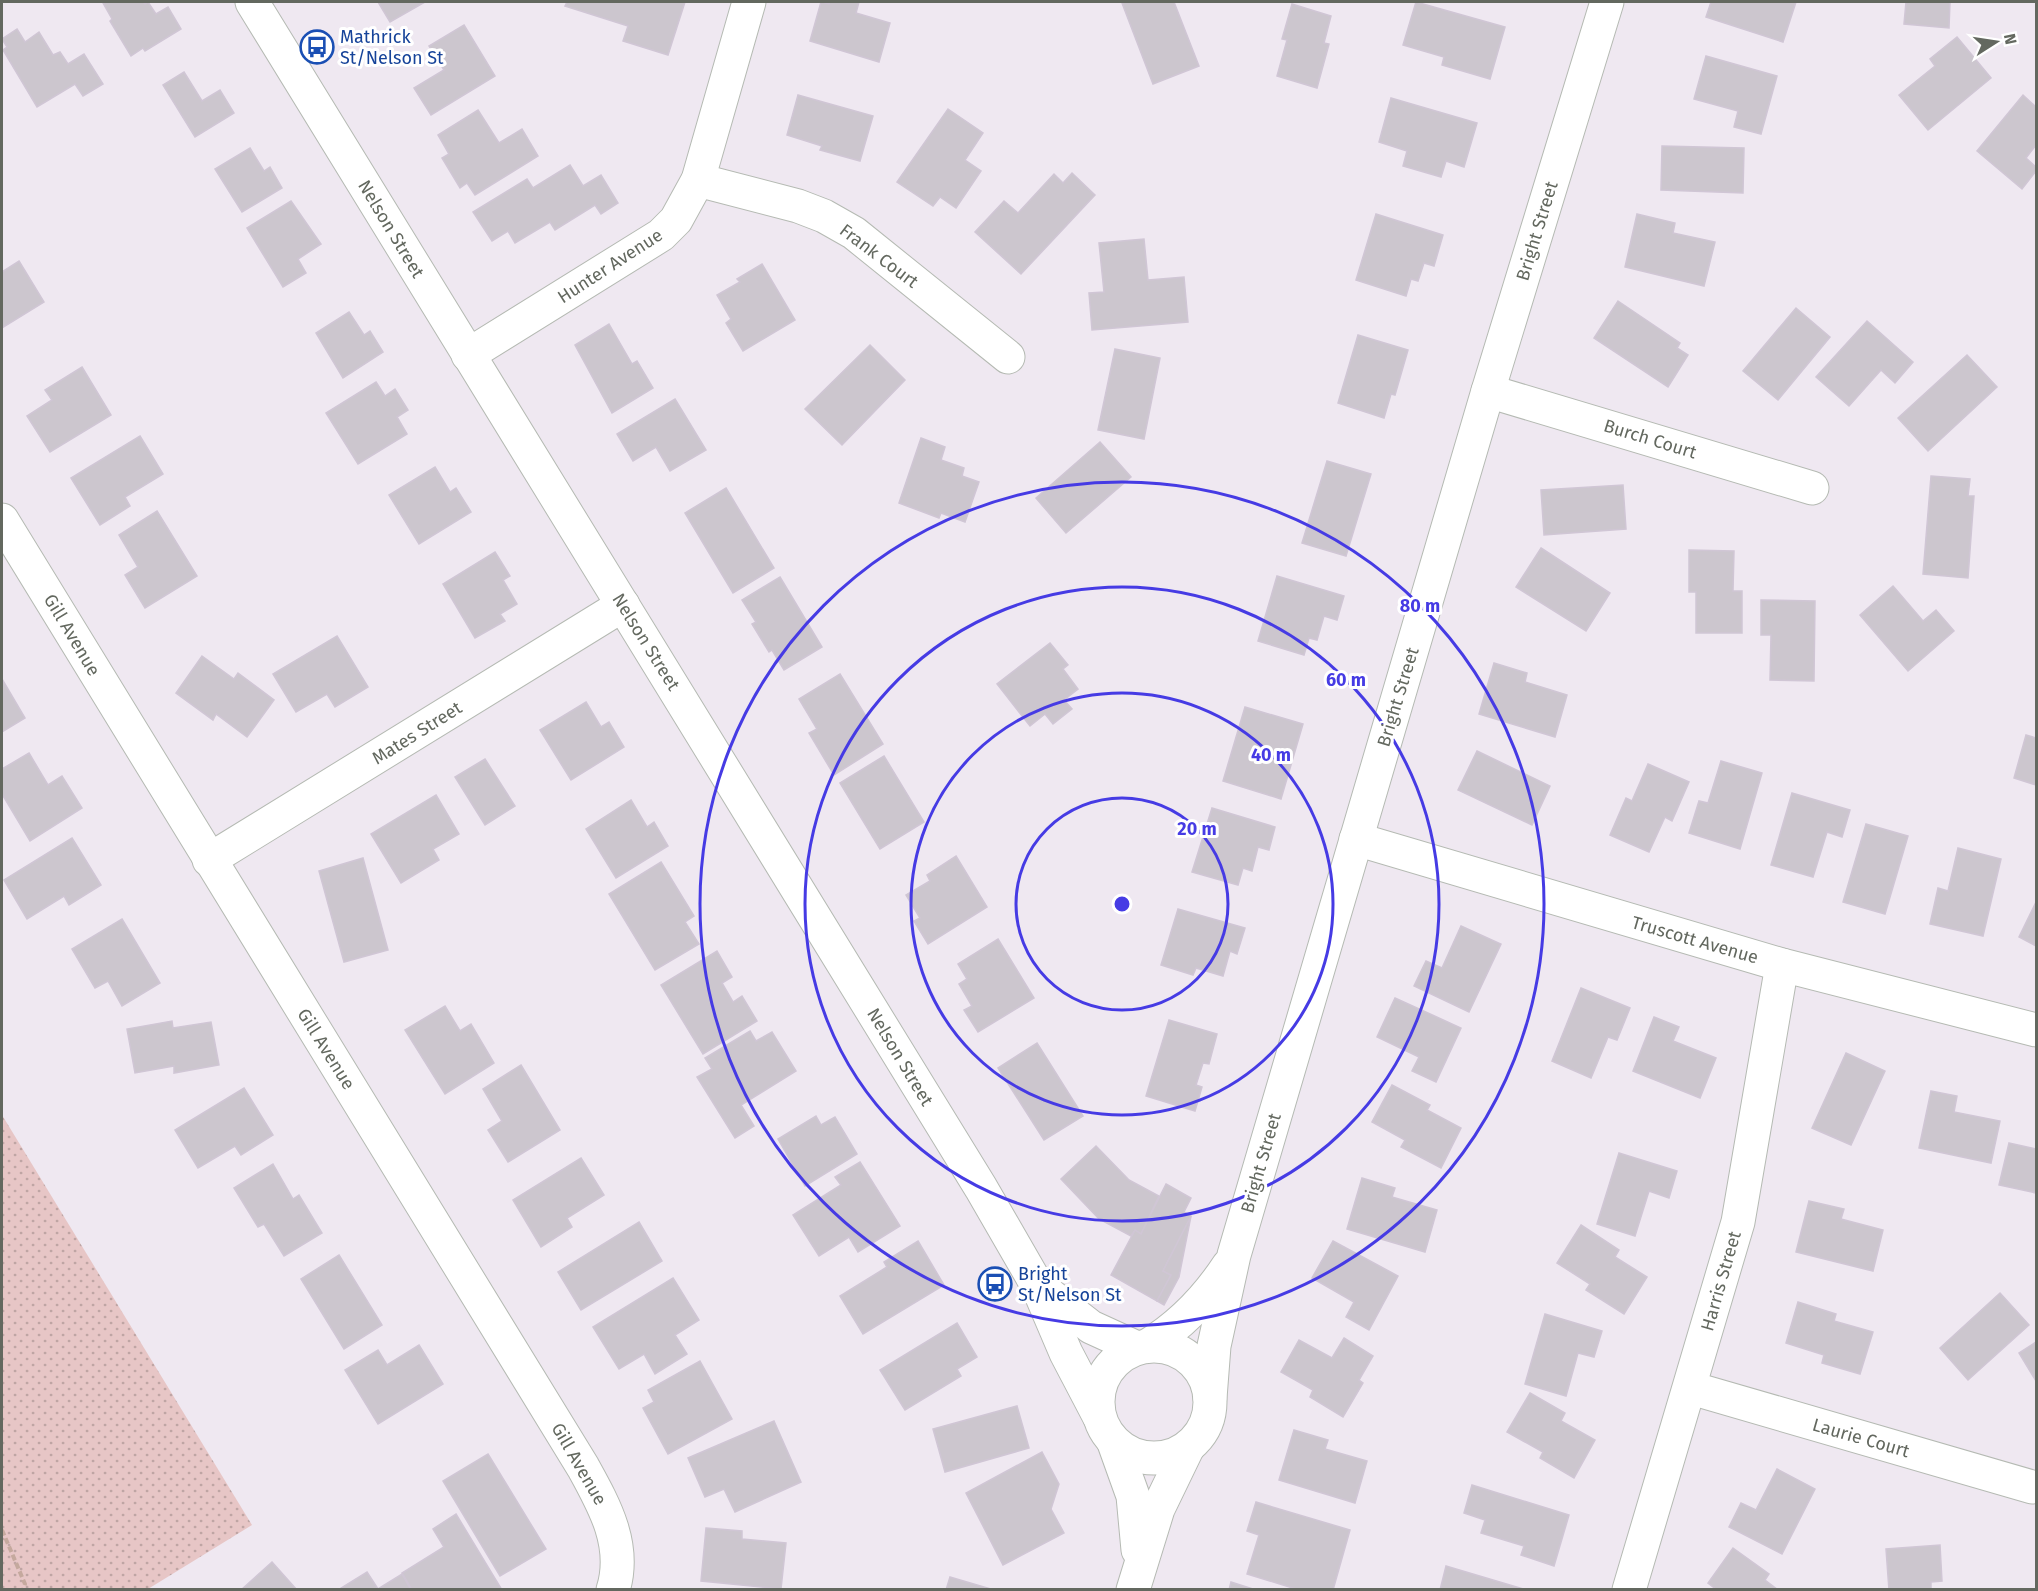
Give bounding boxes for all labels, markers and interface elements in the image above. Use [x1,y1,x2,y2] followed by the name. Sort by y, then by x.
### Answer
[1966,12,2026,72] north arrow
[340,26,444,69] place label: Mathrick St/Nelson St
[299,29,335,65] bus stop icon: Mathrick St/Nelson St
[2000,32,2021,46] text: N
[353,176,429,282] street label: Nelson Street
[1511,178,1563,283] street label: Bright Street
[835,219,923,293] street label: Frank Court
[553,224,667,308] street label: Hunter Avenue
[1601,414,1700,464] street label: Burch Court
[607,589,685,695] street label: Nelson Street
[39,590,105,680] street label: Gill Avenue
[1400,595,1440,617] text: 80 m
[1372,644,1424,749] street label: Bright Street
[1326,669,1366,691] text: 60 m
[368,696,466,769] street label: Mates Street
[1251,744,1291,766] text: 40 m
[1177,818,1217,840] text: 20 m
[1112,894,1132,914] centre of rings
[1629,911,1761,969] street label: Truscott Avenue
[292,1004,360,1094] street label: Gill Avenue
[862,1004,938,1110] street label: Nelson Street
[1236,1110,1286,1216] street label: Bright Street
[1696,1228,1746,1334] street label: Harris Street
[1018,1263,1122,1306] place label: Bright St/Nelson St
[977,1266,1013,1302] bus stop icon: Bright St/Nelson St
[1810,1414,1912,1462] street label: Laurie Court
[547,1419,611,1509] street label: Gill Avenue

